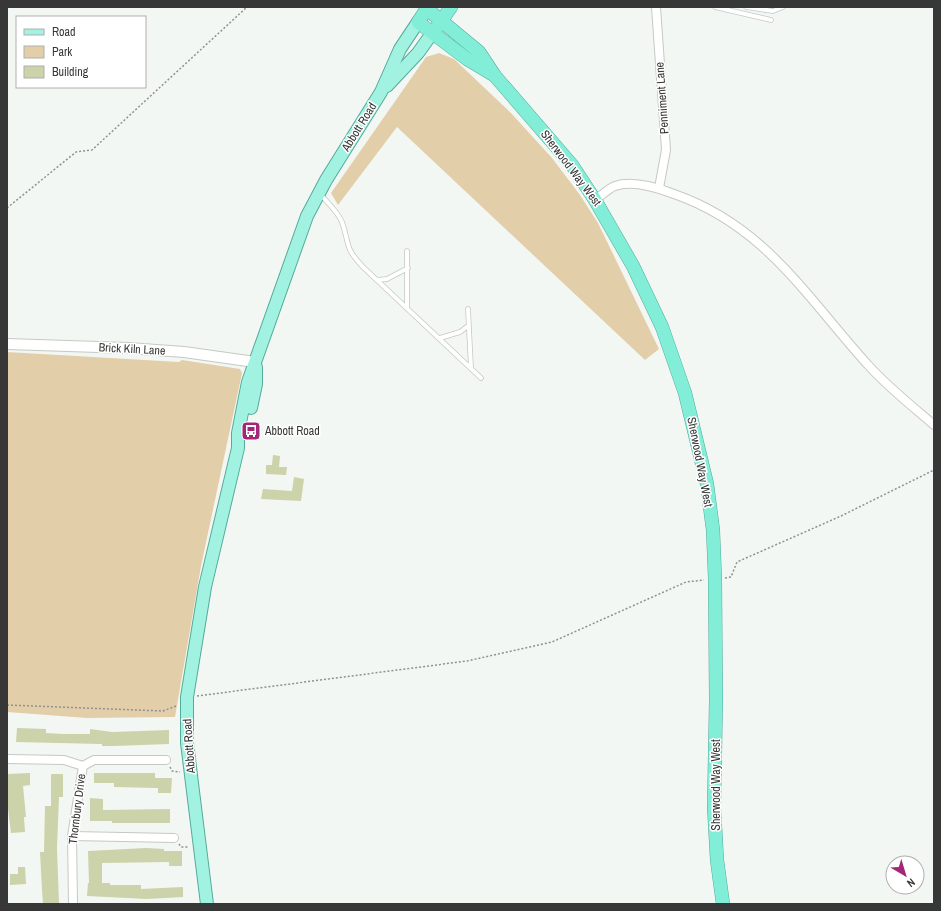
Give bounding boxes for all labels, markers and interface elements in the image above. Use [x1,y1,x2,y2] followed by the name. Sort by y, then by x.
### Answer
[16,16,146,88] legend
[52,24,76,40] text: Road
[52,44,72,60] text: Park
[652,61,672,135] street label: Penniment Lane
[52,64,89,80] text: Building
[337,100,380,155] street label: Abbott Road
[537,127,605,209] street label: Sherwood Way West
[98,339,166,359] street label: Brick Kiln Lane
[683,416,717,509] street label: Sherwood Way West
[240,420,262,442] bus stop icon: Abbott Road
[264,423,320,439] place label: Abbott Road
[179,718,199,775] street label: Abbott Road
[708,739,724,831] street label: Sherwood Way West
[65,773,89,845] street label: Thornbury Drive
[885,855,925,895] north arrow
[904,875,918,890] text: N

